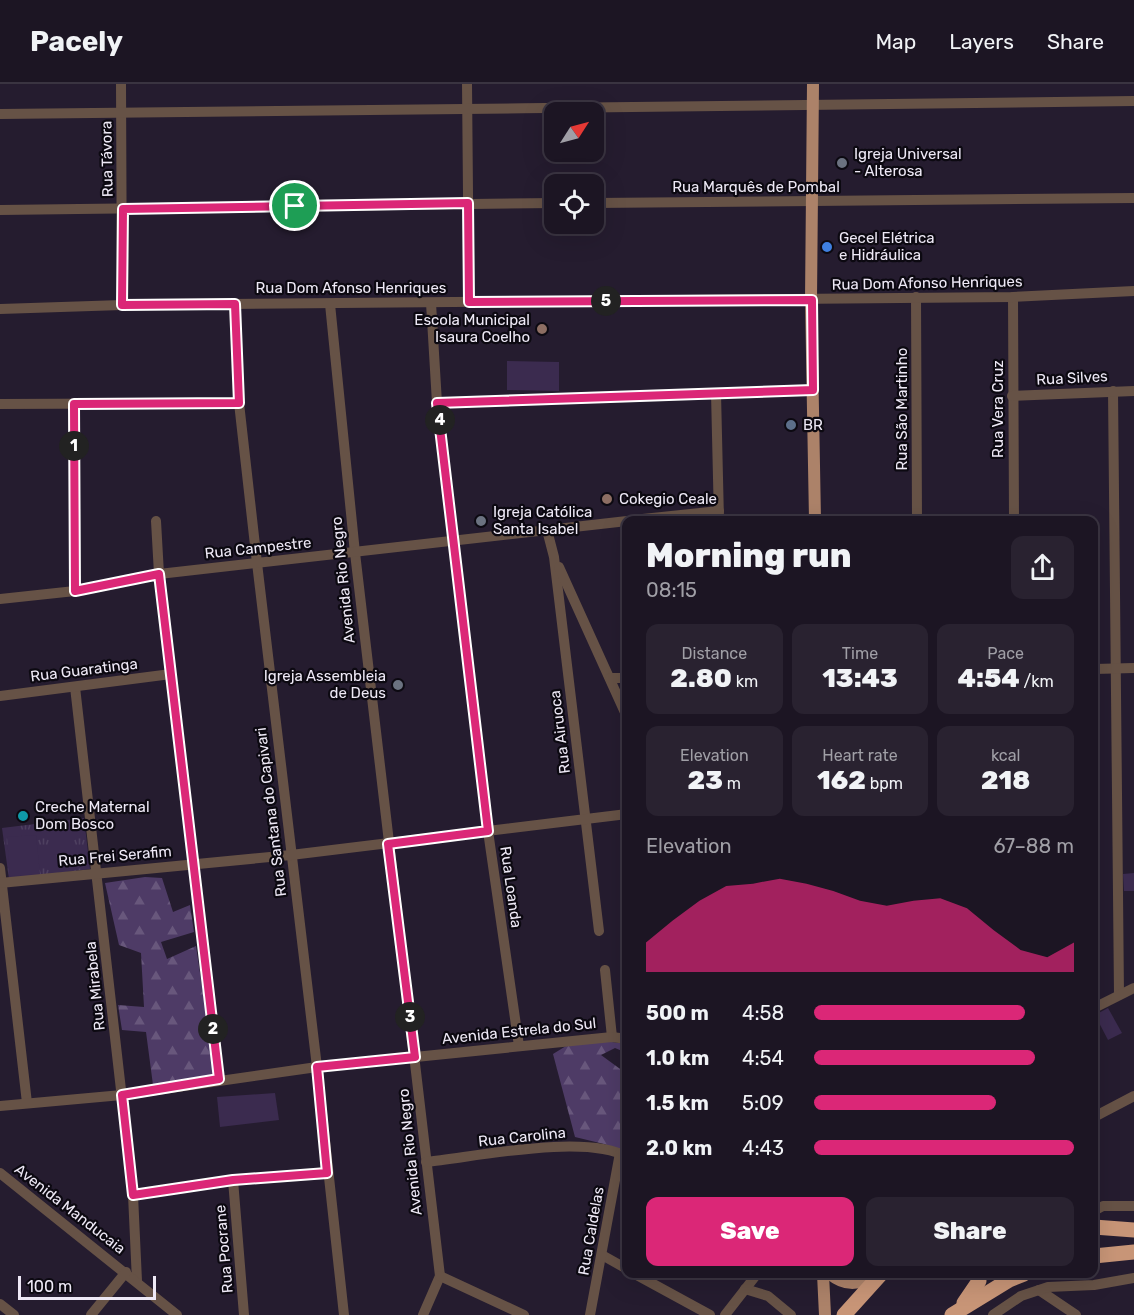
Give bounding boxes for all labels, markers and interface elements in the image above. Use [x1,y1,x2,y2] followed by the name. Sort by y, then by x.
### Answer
[30,25,123,58] text: Pacely
[875,29,916,54] text: Map
[949,29,1014,54] text: Layers
[1047,29,1104,54] text: Share
[544,102,604,162] north arrow
[544,102,604,234] map controls
[97,121,117,197] street label: Rua Távora
[854,145,962,180] place label: Igreja Universal - Alterosa
[835,156,849,170] marker: Igreja Universal - Alterosa
[544,174,604,234] button: locate
[672,178,840,196] street label: Rua Marquês de Pombal
[269,180,320,231] pin
[278,189,311,222] icon: arrive
[839,229,934,264] place label: Gecel Elétrica e Hidráulica
[820,240,834,254] marker: Gecel Elétrica e Hidráulica
[831,272,1023,294] street label: Rua Dom Afonso Henriques
[256,279,447,297] street label: Rua Dom Afonso Henriques
[591,286,621,316] pin: 5
[601,291,611,310] text: 5
[414,311,530,346] place label: Escola Municipal Isaura Coelho
[535,322,549,336] marker: Escola Municipal Isaura Coelho
[893,348,911,470] street label: Rua São Martinho
[989,360,1007,458] street label: Rua Vera Cruz
[1036,367,1109,389] street label: Rua Silves
[425,405,455,435] pin: 4
[435,410,445,429] text: 4
[803,416,823,434] place label: BR
[784,418,798,432] marker: BR
[59,431,89,461] pin: 1
[70,436,78,455] text: 1
[619,490,717,508] place label: Cokegio Ceale
[600,492,614,506] marker: Cokegio Ceale
[493,503,592,538] place label: Igreja Católica Santa Isabel
[474,514,488,528] marker: Igreja Católica Santa Isabel
[327,516,359,644] street label: Avenida Rio Negro
[204,533,312,563] street label: Rua Campestre
[646,536,851,575] text: Morning run
[1011,536,1074,599] button: share
[646,578,697,602] text: 08:15
[682,644,747,663] text: Distance
[842,644,878,663] text: Time
[987,644,1024,663] text: Pace
[29,654,139,686] street label: Rua Guaratinga
[670,663,732,694] text: 2.80
[822,663,898,694] text: 13:43
[957,663,1020,694] text: 4:54
[264,667,386,702] place label: Igreja Assembleia de Deus
[732,672,758,691] text: km
[1020,672,1054,691] text: /km
[391,678,405,692] marker: Igreja Assembleia de Deus
[546,689,574,775] street label: Rua Airuoca
[252,726,290,898] street label: Rua Santana do Capivari
[680,746,749,765] text: Elevation
[822,746,898,765] text: Heart rate
[991,746,1020,765] text: kcal
[688,765,723,796] text: 23
[817,765,866,796] text: 162
[981,765,1030,796] text: 218
[723,774,741,793] text: m
[866,774,903,793] text: bpm
[35,798,150,833] place label: Creche Maternal Dom Bosco
[16,809,30,823] marker: Creche Maternal Dom Bosco
[646,834,732,858] text: Elevation
[993,834,1074,858] text: 67–88 m
[58,842,172,870] street label: Rua Frei Serafim
[496,845,526,929] street label: Rua Loanda
[81,941,109,1031] street label: Rua Mirabela
[646,1001,709,1025] text: 500 m
[742,1001,784,1025] text: 4:58
[395,1002,425,1032] pin: 3
[405,1007,415,1026] text: 3
[198,1014,228,1044] pin: 2
[441,1014,597,1048] street label: Avenida Estrela do Sul
[208,1019,218,1038] text: 2
[646,1046,709,1070] text: 1.0 km
[742,1046,784,1070] text: 4:54
[394,1088,426,1216] street label: Avenida Rio Negro
[646,1091,709,1115] text: 1.5 km
[742,1091,784,1115] text: 5:09
[477,1123,567,1151] street label: Rua Carolina
[646,1136,712,1160] text: 2.0 km
[742,1136,784,1160] text: 4:43
[11,1160,129,1258] street label: Avenida Manducaia
[574,1185,608,1277] street label: Rua Caldelas
[646,1197,854,1266] button: Save
[866,1197,1074,1266] button: Share
[211,1204,237,1294] street label: Rua Pocrane
[18,1273,156,1300] scale bar
[27,1277,72,1296] text: 100 m

